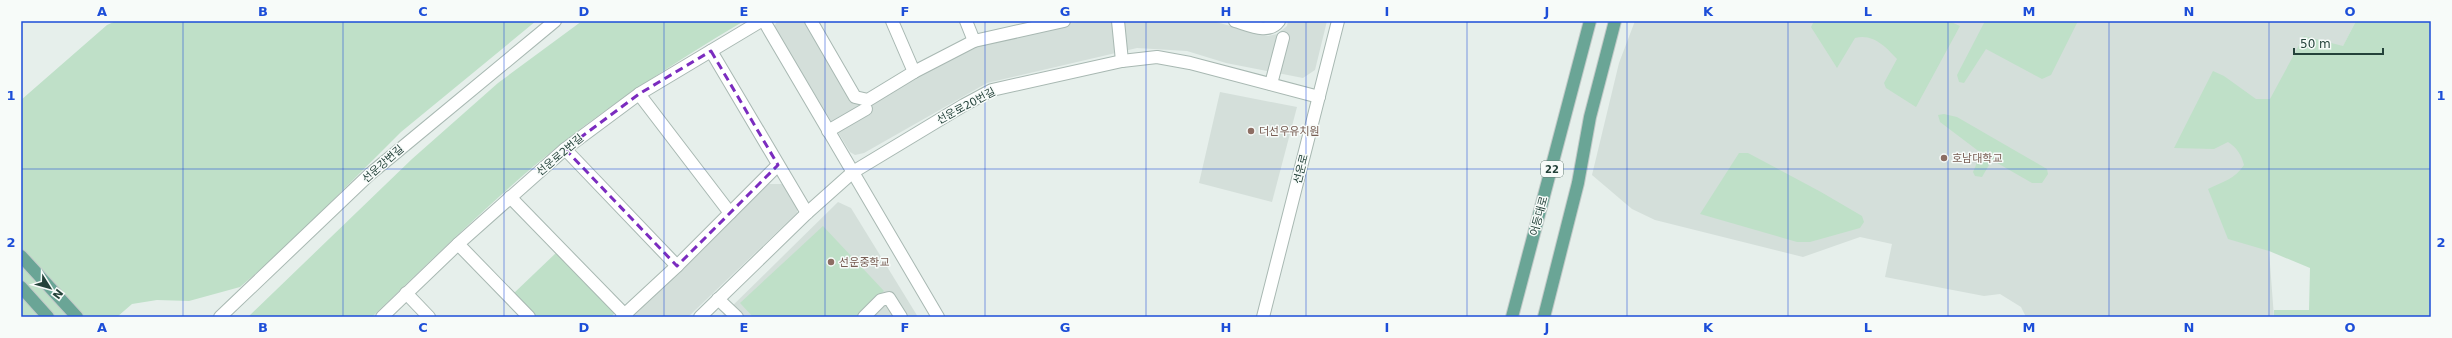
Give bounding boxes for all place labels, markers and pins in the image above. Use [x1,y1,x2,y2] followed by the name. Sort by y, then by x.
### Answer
[1259,125,1320,138] place label: 더선우유치원
[1246,126,1256,136] marker: 더선우유치원
[1952,152,2003,165] place label: 호남대학교
[1939,153,1949,163] marker: 호남대학교
[839,256,890,269] place label: 선운중학교
[826,257,836,267] marker: 선운중학교

